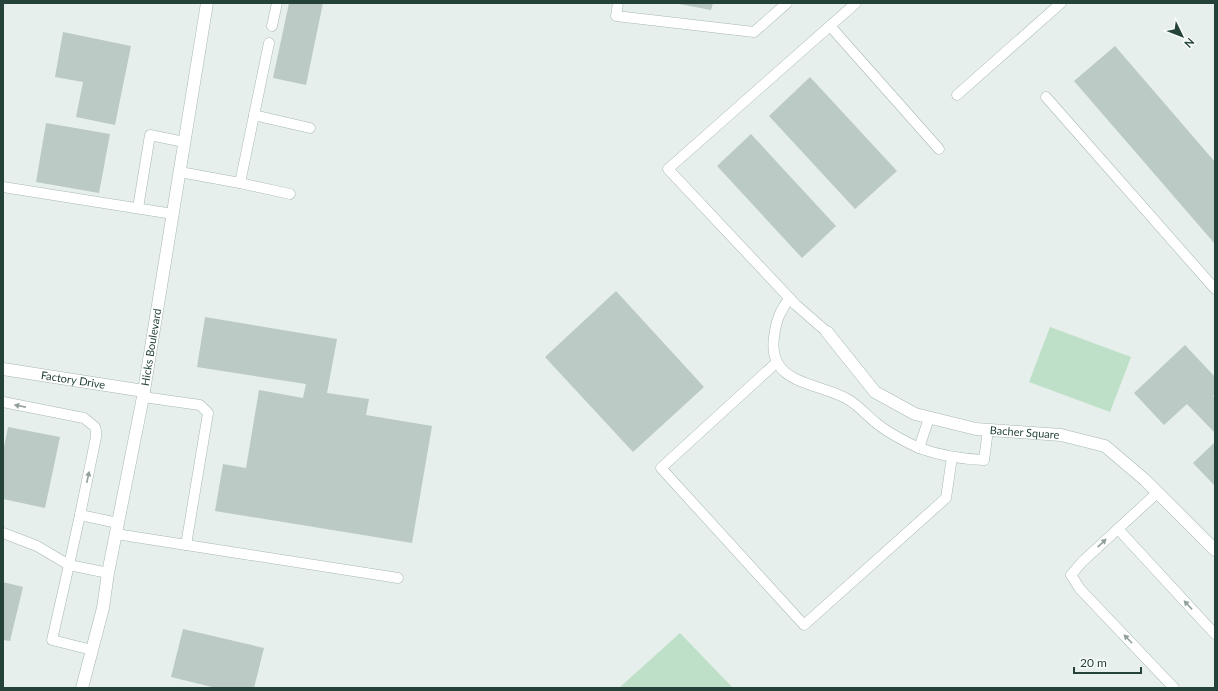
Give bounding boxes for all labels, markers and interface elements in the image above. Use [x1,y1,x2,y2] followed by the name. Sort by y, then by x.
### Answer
[1162,16,1202,56] north arrow
[1182,36,1197,51] text: N
[138,307,163,387] street label: Hicks Boulevard
[40,368,106,391] street label: Factory Drive
[14,402,26,408] one-way arrow
[989,423,1060,441] street label: Bacher Square
[85,471,91,483] one-way arrow
[1097,539,1107,548] one-way arrow
[1184,600,1193,610] one-way arrow
[1123,634,1133,644] one-way arrow
[1074,649,1141,675] scale bar
[1080,655,1107,670] text: 20 m

